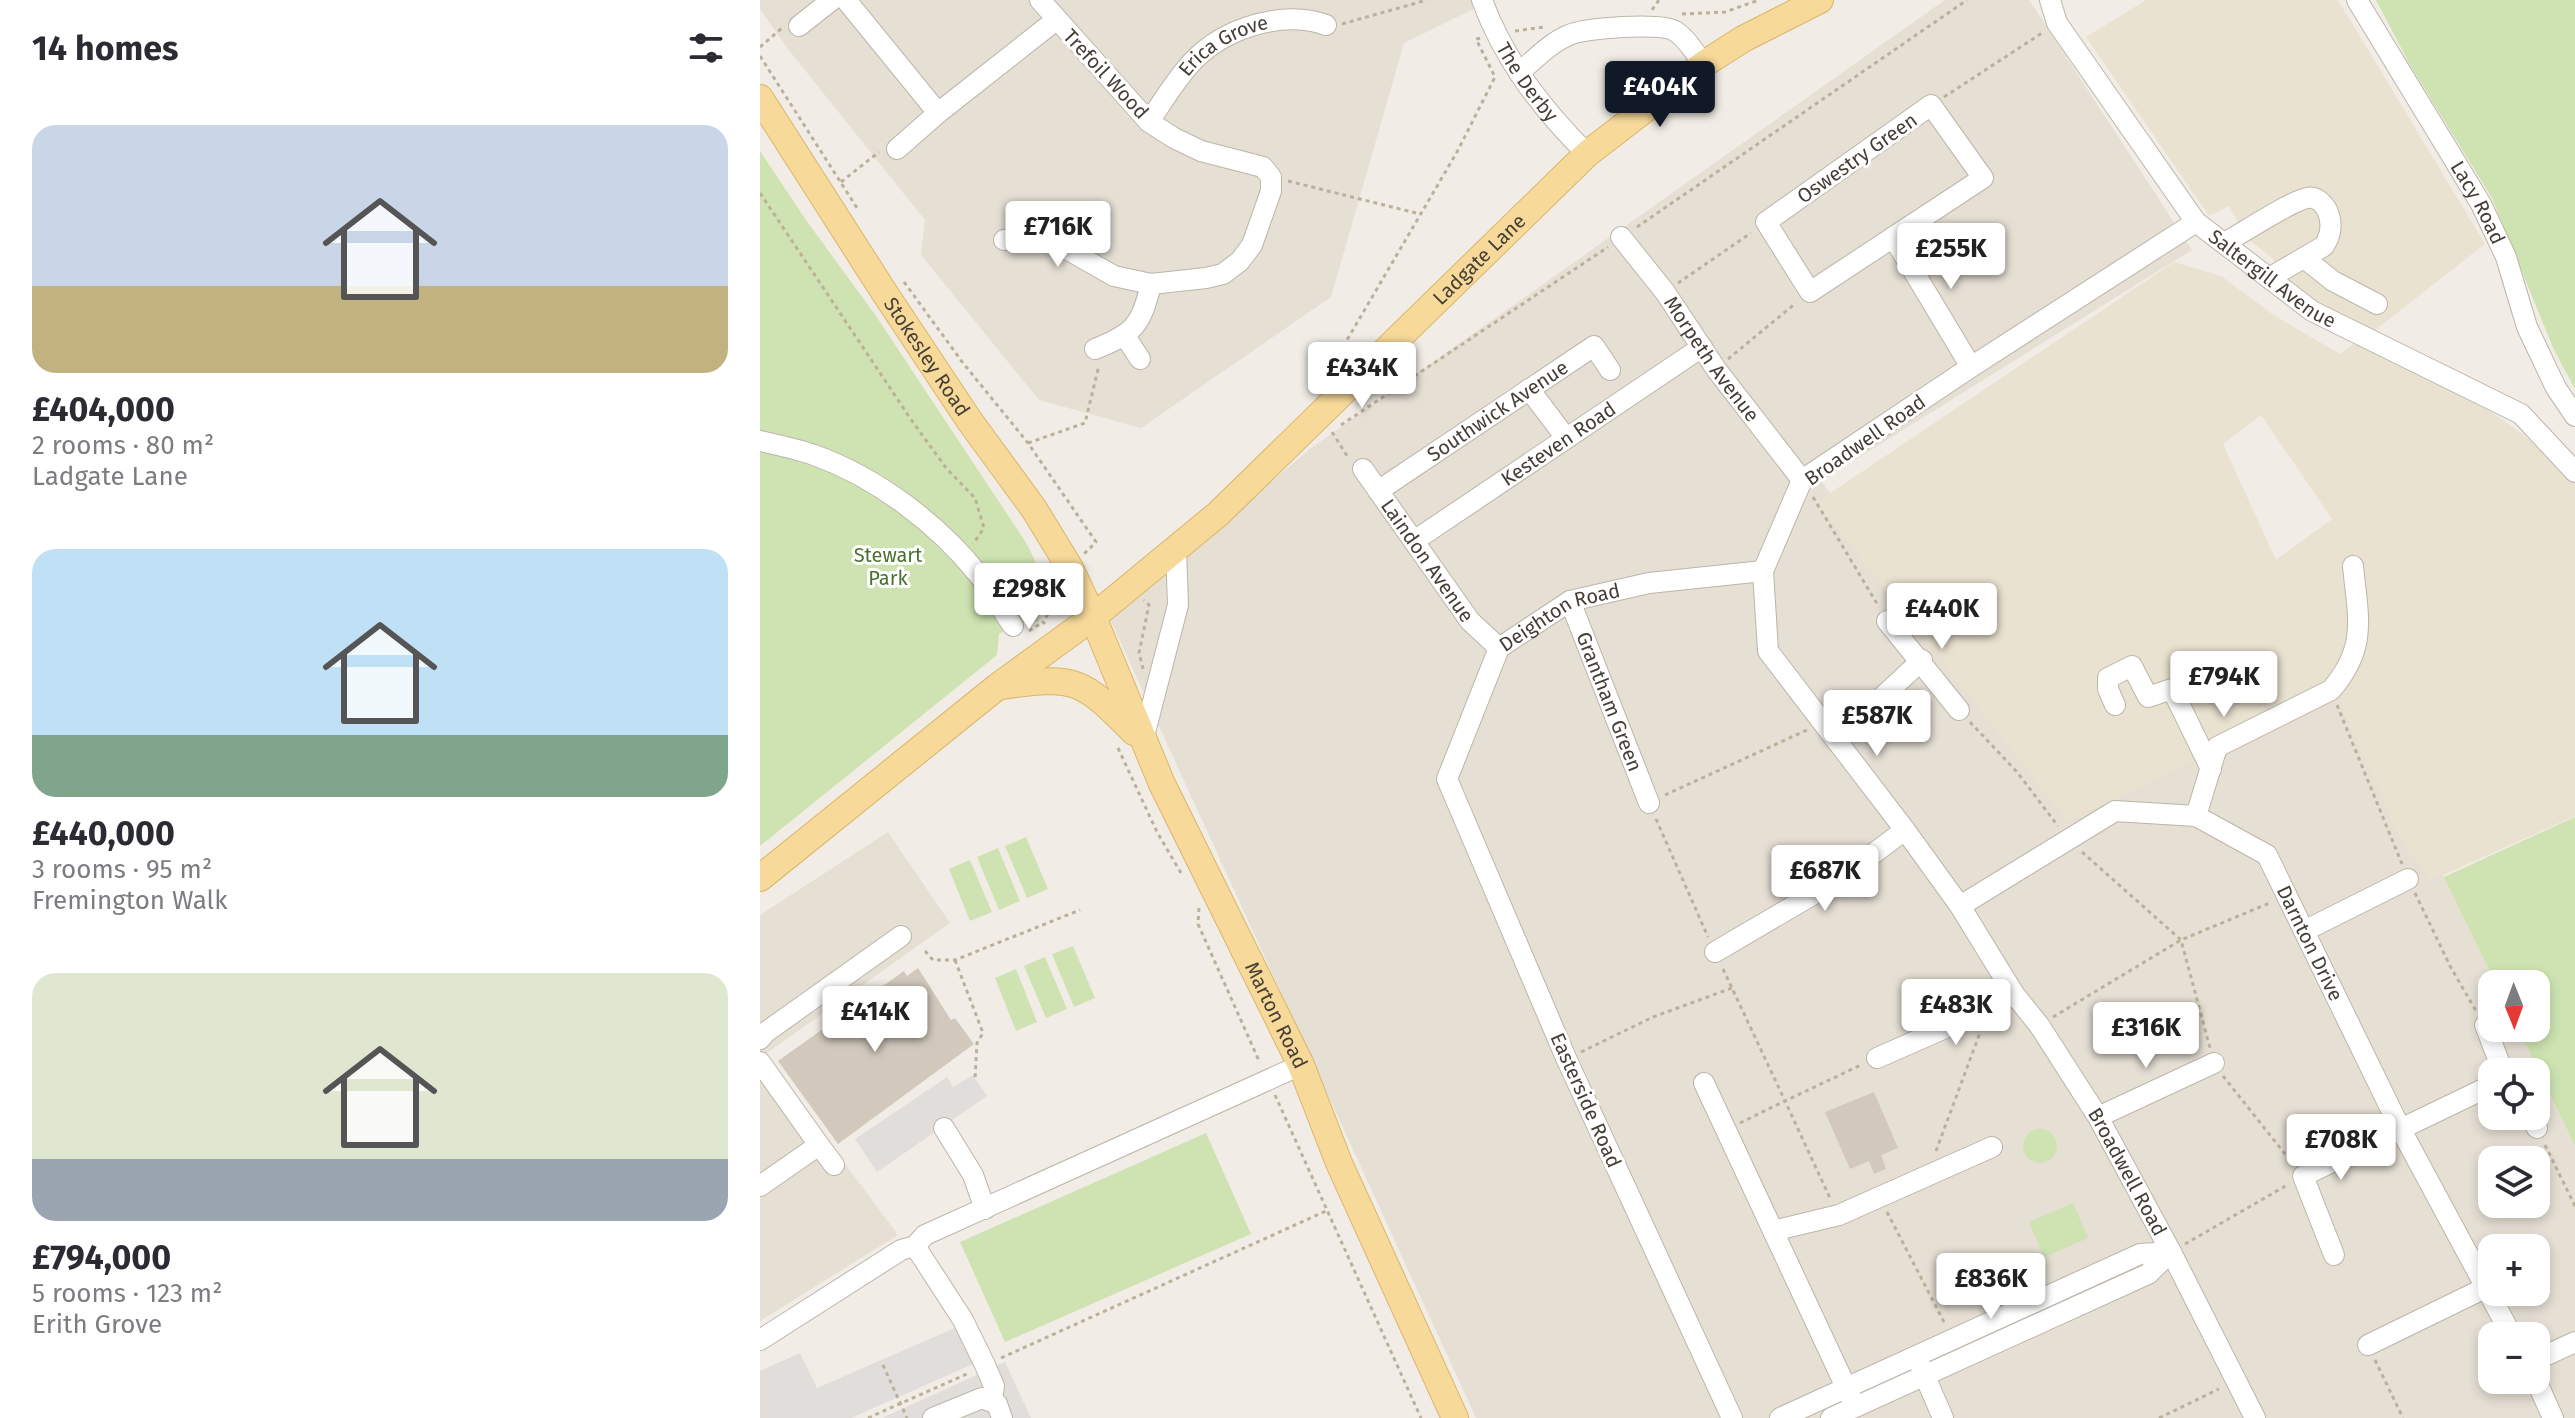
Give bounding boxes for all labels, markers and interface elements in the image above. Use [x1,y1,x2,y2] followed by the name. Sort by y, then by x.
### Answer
[1173,10,1270,81] street label: Erica Grove
[1058,24,1154,124] street label: Trefoil Wood
[684,26,728,70] icon: filters
[32,28,178,69] text: 14 homes
[1491,38,1563,127] street label: The Derby
[1604,61,1716,129] pin: £404K
[1623,71,1697,102] text: £404K
[1792,108,1922,208] street label: Oswestry Green
[2446,156,2510,248] street label: Lacy Road
[308,177,452,321] icon: home
[1002,201,1114,269] pin: £716K
[1428,209,1530,310] street label: Ladgate Lane
[1023,211,1093,242] text: £716K
[1895,223,2007,291] pin: £255K
[2204,224,2340,333] street label: Saltergill Avenue
[1915,233,1987,264] text: £255K
[1659,291,1764,427] street label: Morpeth Avenue
[879,293,975,421] street label: Stokesley Road
[1306,342,1418,410] pin: £434K
[1326,352,1398,383] text: £434K
[1422,355,1573,467] street label: Southwick Avenue
[32,389,175,430] text: £404,000
[1800,389,1930,491] street label: Broadwell Road
[1496,397,1620,491] street label: Kesteven Road
[32,430,214,461] text: 2 rooms · 80 m²
[32,461,188,492] text: Ladgate Lane
[1376,494,1479,627] street label: Laindon Avenue
[854,543,923,590] park label: Stewart Park
[973,563,1085,631] pin: £298K
[992,573,1066,604] text: £298K
[1495,578,1622,657] street label: Deighton Road
[1886,583,1998,651] pin: £440K
[1905,593,1979,624] text: £440K
[308,601,452,745] icon: home
[1571,628,1647,775] street label: Grantham Green
[2168,651,2280,719] pin: £794K
[2188,661,2260,692] text: £794K
[1821,690,1933,758] pin: £587K
[1842,700,1912,731] text: £587K
[32,813,175,854] text: £440,000
[1769,845,1881,913] pin: £687K
[32,854,212,885] text: 3 rooms · 95 m²
[1789,855,1861,886] text: £687K
[2272,881,2348,1005] street label: Darnton Drive
[32,885,227,916] text: Fremington Walk
[1240,958,1313,1073] street label: Marton Road
[2478,970,2550,1042] north arrow
[2478,970,2550,1394] map controls
[1900,979,2012,1047] pin: £483K
[819,986,931,1054] pin: £414K
[1920,989,1992,1020] text: £483K
[840,996,910,1027] text: £414K
[2090,1002,2202,1070] pin: £316K
[2111,1012,2181,1043] text: £316K
[308,1025,452,1169] icon: home
[1546,1029,1626,1171] street label: Easterside Road
[2478,1058,2550,1130] button: locate
[2083,1103,2172,1240] street label: Broadwell Road
[2285,1114,2397,1182] pin: £708K
[2305,1124,2377,1155] text: £708K
[2478,1146,2550,1218] button: layers
[2478,1234,2550,1306] button: +
[32,1237,171,1278] text: £794,000
[1935,1253,2047,1321] pin: £836K
[1954,1263,2028,1294] text: £836K
[32,1278,222,1309] text: 5 rooms · 123 m²
[32,1309,162,1340] text: Erith Grove
[2478,1322,2550,1394] button: −

